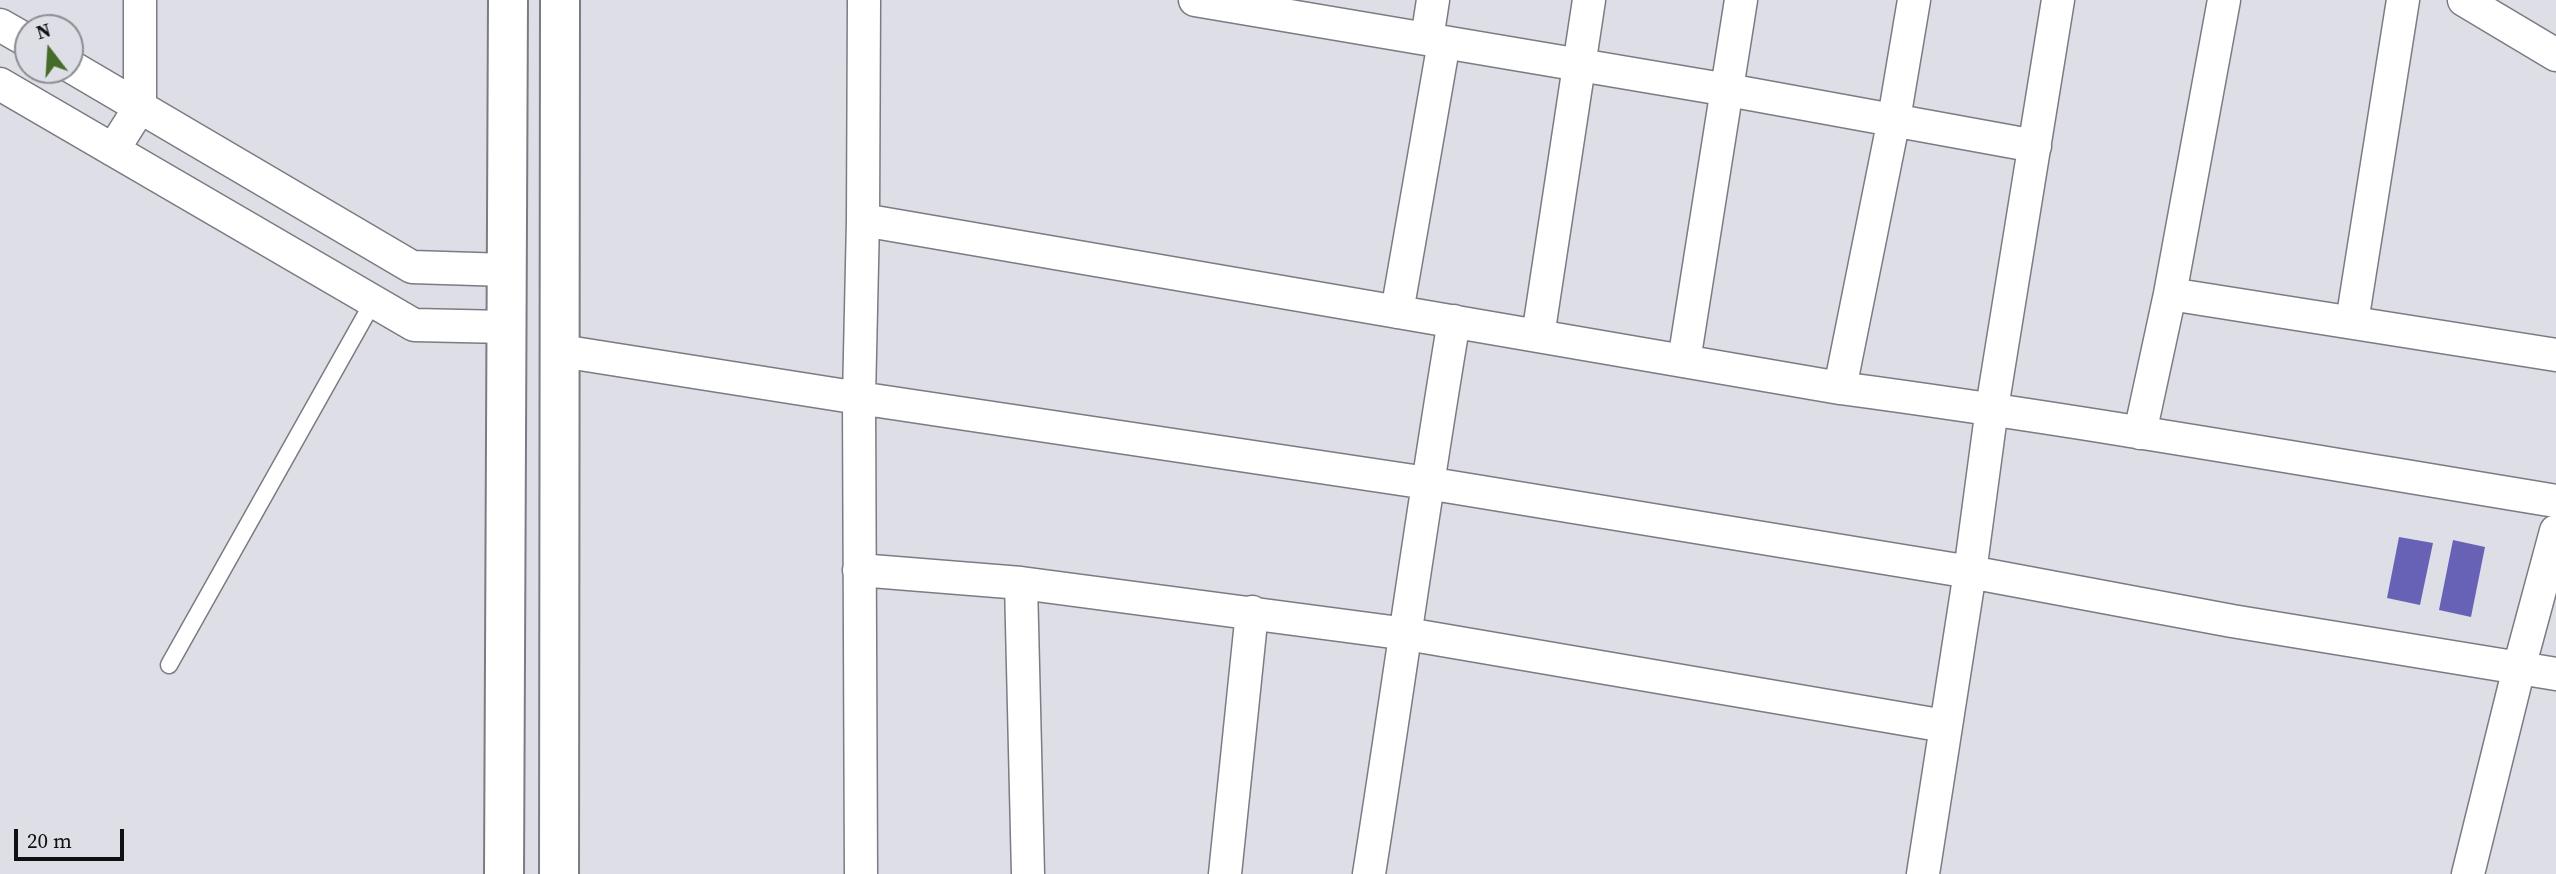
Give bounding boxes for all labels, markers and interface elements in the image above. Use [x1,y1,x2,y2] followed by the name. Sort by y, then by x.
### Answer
[14,14,84,84] north arrow
[33,16,54,45] text: N
[18,814,128,858] scale bar
[27,826,72,855] text: 20 m

